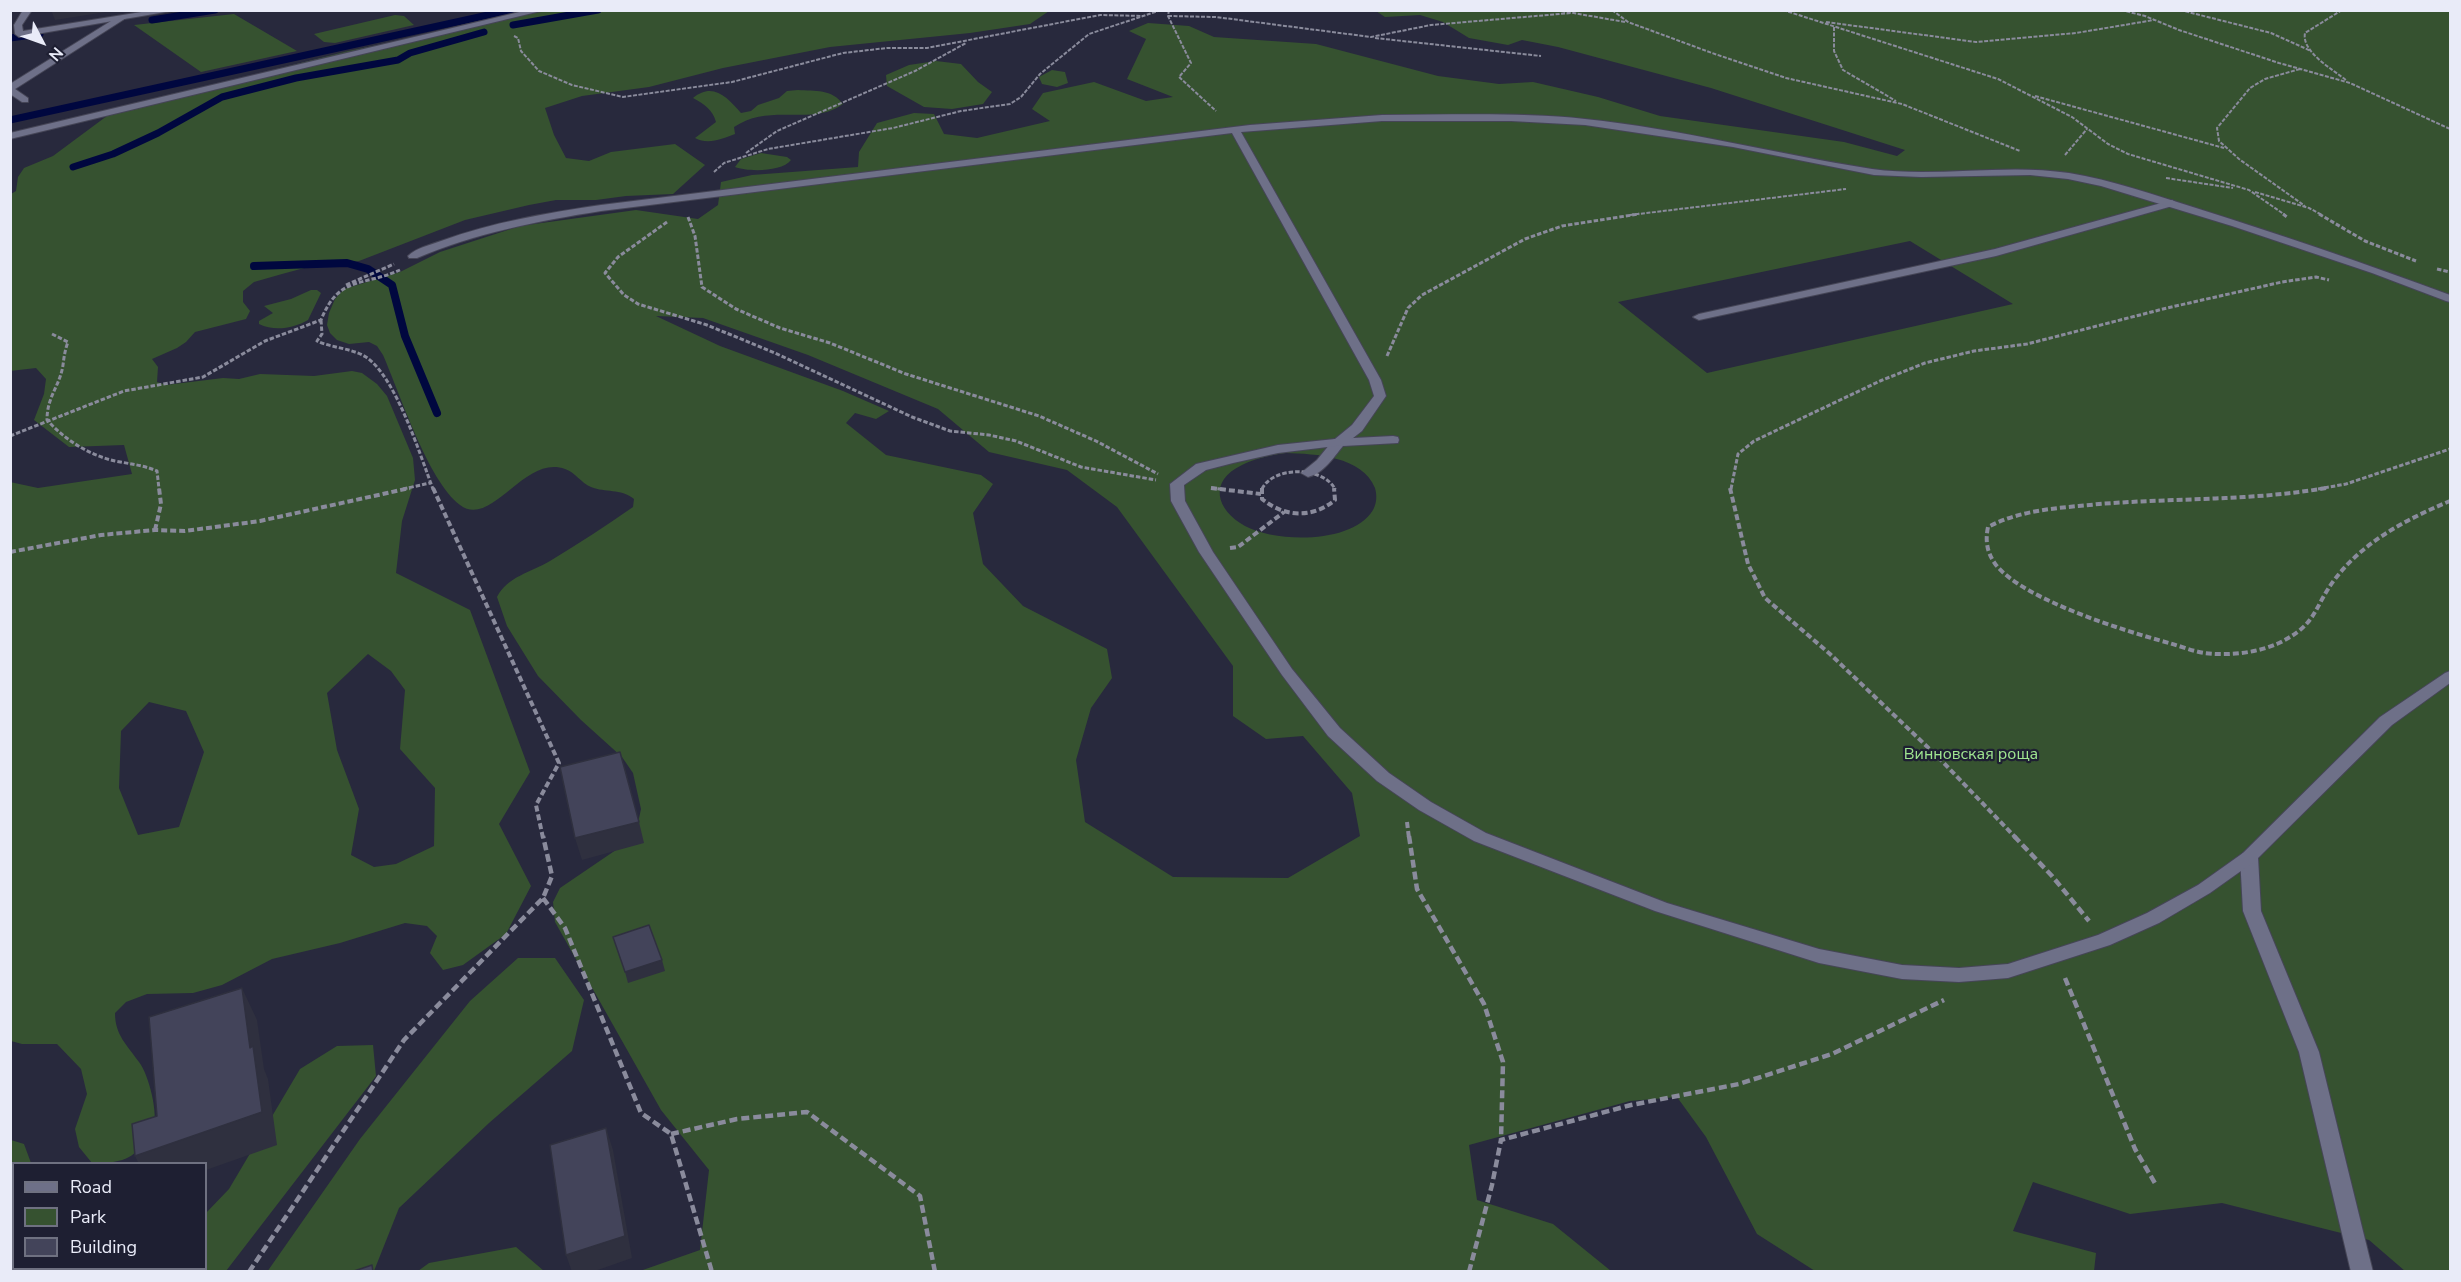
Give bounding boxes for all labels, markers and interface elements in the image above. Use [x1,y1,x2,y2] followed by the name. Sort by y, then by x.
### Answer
[12,12,72,72] north arrow
[43,42,68,66] text: N
[1904,745,2038,765] park label: Винновская роща
[12,1162,207,1270] legend
[70,1175,112,1199] text: Road
[70,1205,106,1229] text: Park
[70,1235,137,1259] text: Building

